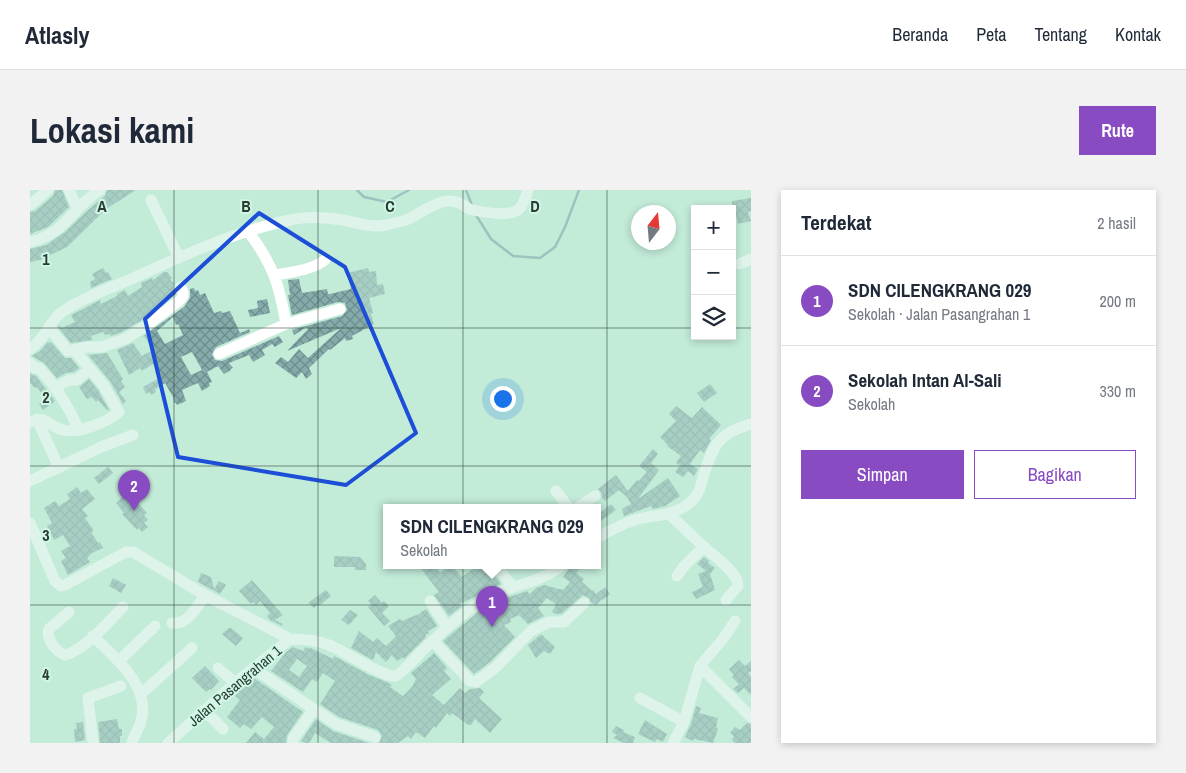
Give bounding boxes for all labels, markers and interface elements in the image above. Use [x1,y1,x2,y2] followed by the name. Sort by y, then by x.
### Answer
[25,19,90,51] text: Atlasly
[892,22,948,47] text: Beranda
[976,22,1007,47] text: Peta
[1035,22,1087,47] text: Tentang
[1115,22,1161,47] text: Kontak
[1079,106,1156,155] button: Rute
[30,107,194,154] text: Lokasi kami
[97,195,107,217] text: A
[241,195,251,217] text: B
[385,195,395,217] text: C
[530,195,540,217] text: D
[631,205,676,250] north arrow
[691,205,736,340] map controls
[691,205,736,250] button: +
[801,208,872,237] text: Terdekat
[1097,212,1136,234] text: 2 hasil
[42,248,50,270] text: 1
[691,250,736,295] button: −
[848,277,1032,303] text: SDN CILENGKRANG 029
[813,290,821,312] text: 1
[1100,290,1136,312] text: 200 m
[691,295,736,340] button: layers
[848,303,1030,325] text: Sekolah · Jalan Pasangrahan 1
[848,367,1002,393] text: Sekolah Intan Al-Sali
[813,380,821,402] text: 2
[1100,380,1136,402] text: 330 m
[42,386,50,408] text: 2
[490,386,516,412] your location
[848,393,895,415] text: Sekolah
[801,450,964,499] button: Simpan
[974,450,1136,499] button: Bagikan
[118,470,150,511] pin: 2
[383,504,601,569] popup
[400,513,584,539] text: SDN CILENGKRANG 029
[42,524,50,546] text: 3
[400,539,448,561] text: Sekolah
[476,586,508,627] pin: 1
[183,640,286,731] street label: Jalan Pasangrahan 1
[42,663,50,685] text: 4

